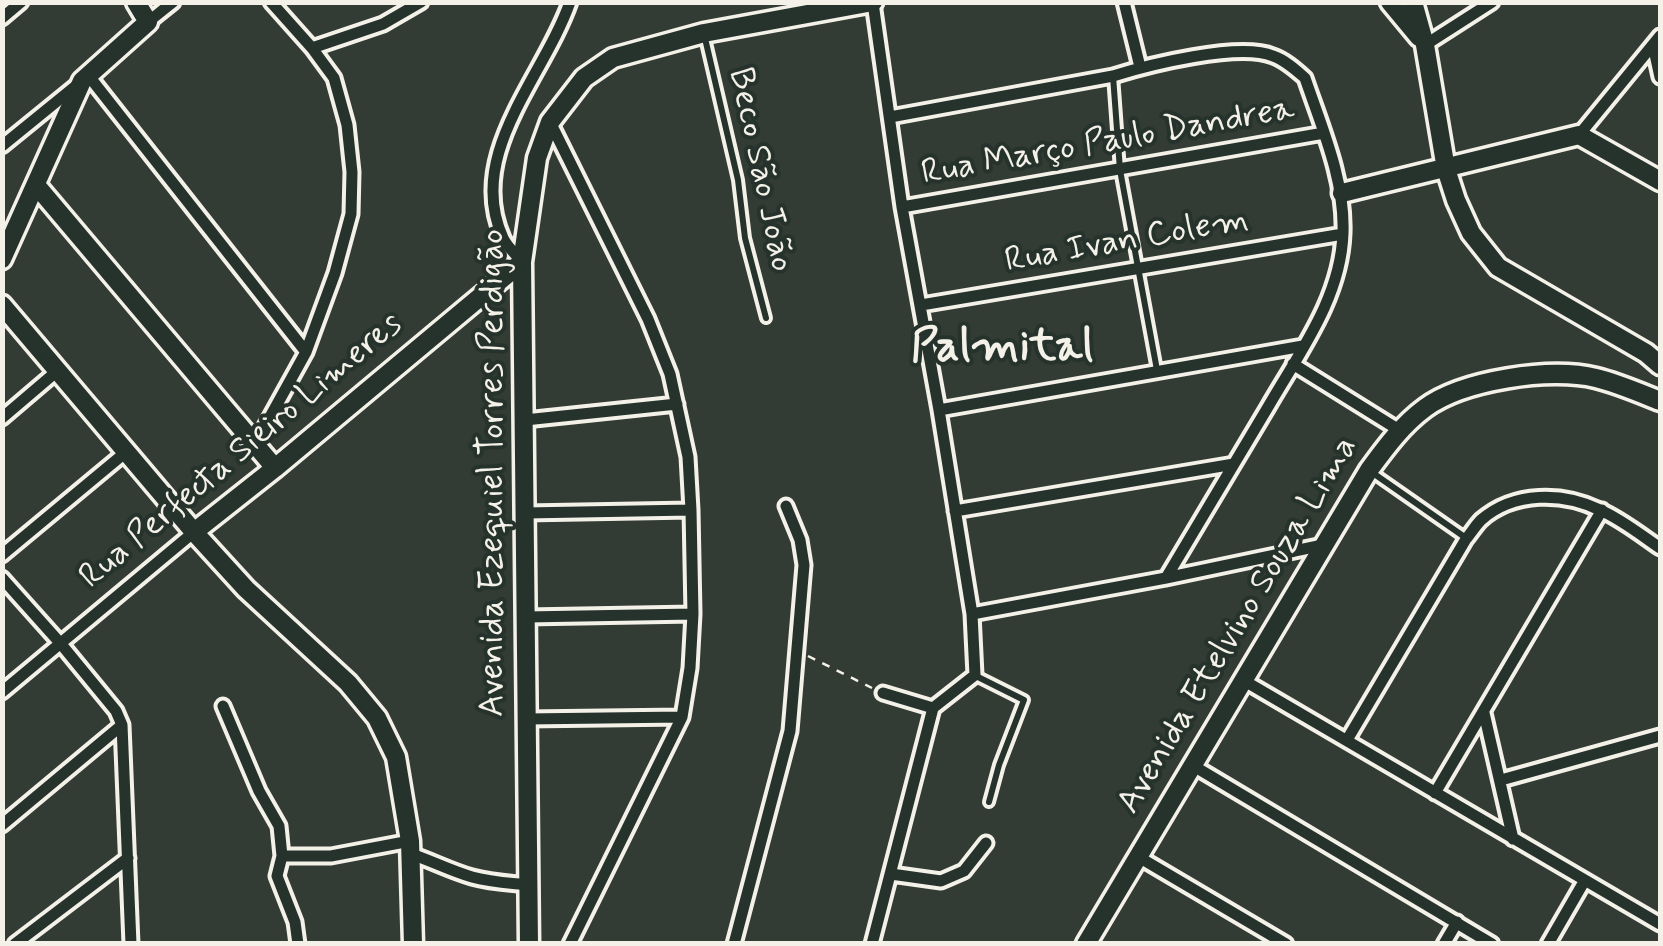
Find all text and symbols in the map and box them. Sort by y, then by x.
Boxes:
street label: Beco São João [717,64,801,276]
street label: Rua Março Paulo Dandrea [918,90,1298,196]
street label: Rua Ivan Colem [1002,200,1252,284]
street label: Avenida Ezequiel Torres Perdigão [474,229,516,717]
street label: Rua Perfecta Sieiro Limeres [72,305,412,599]
district label: Palmital [911,323,1093,377]
street label: Avenida Etelvino Souza Lima [1110,430,1368,822]

